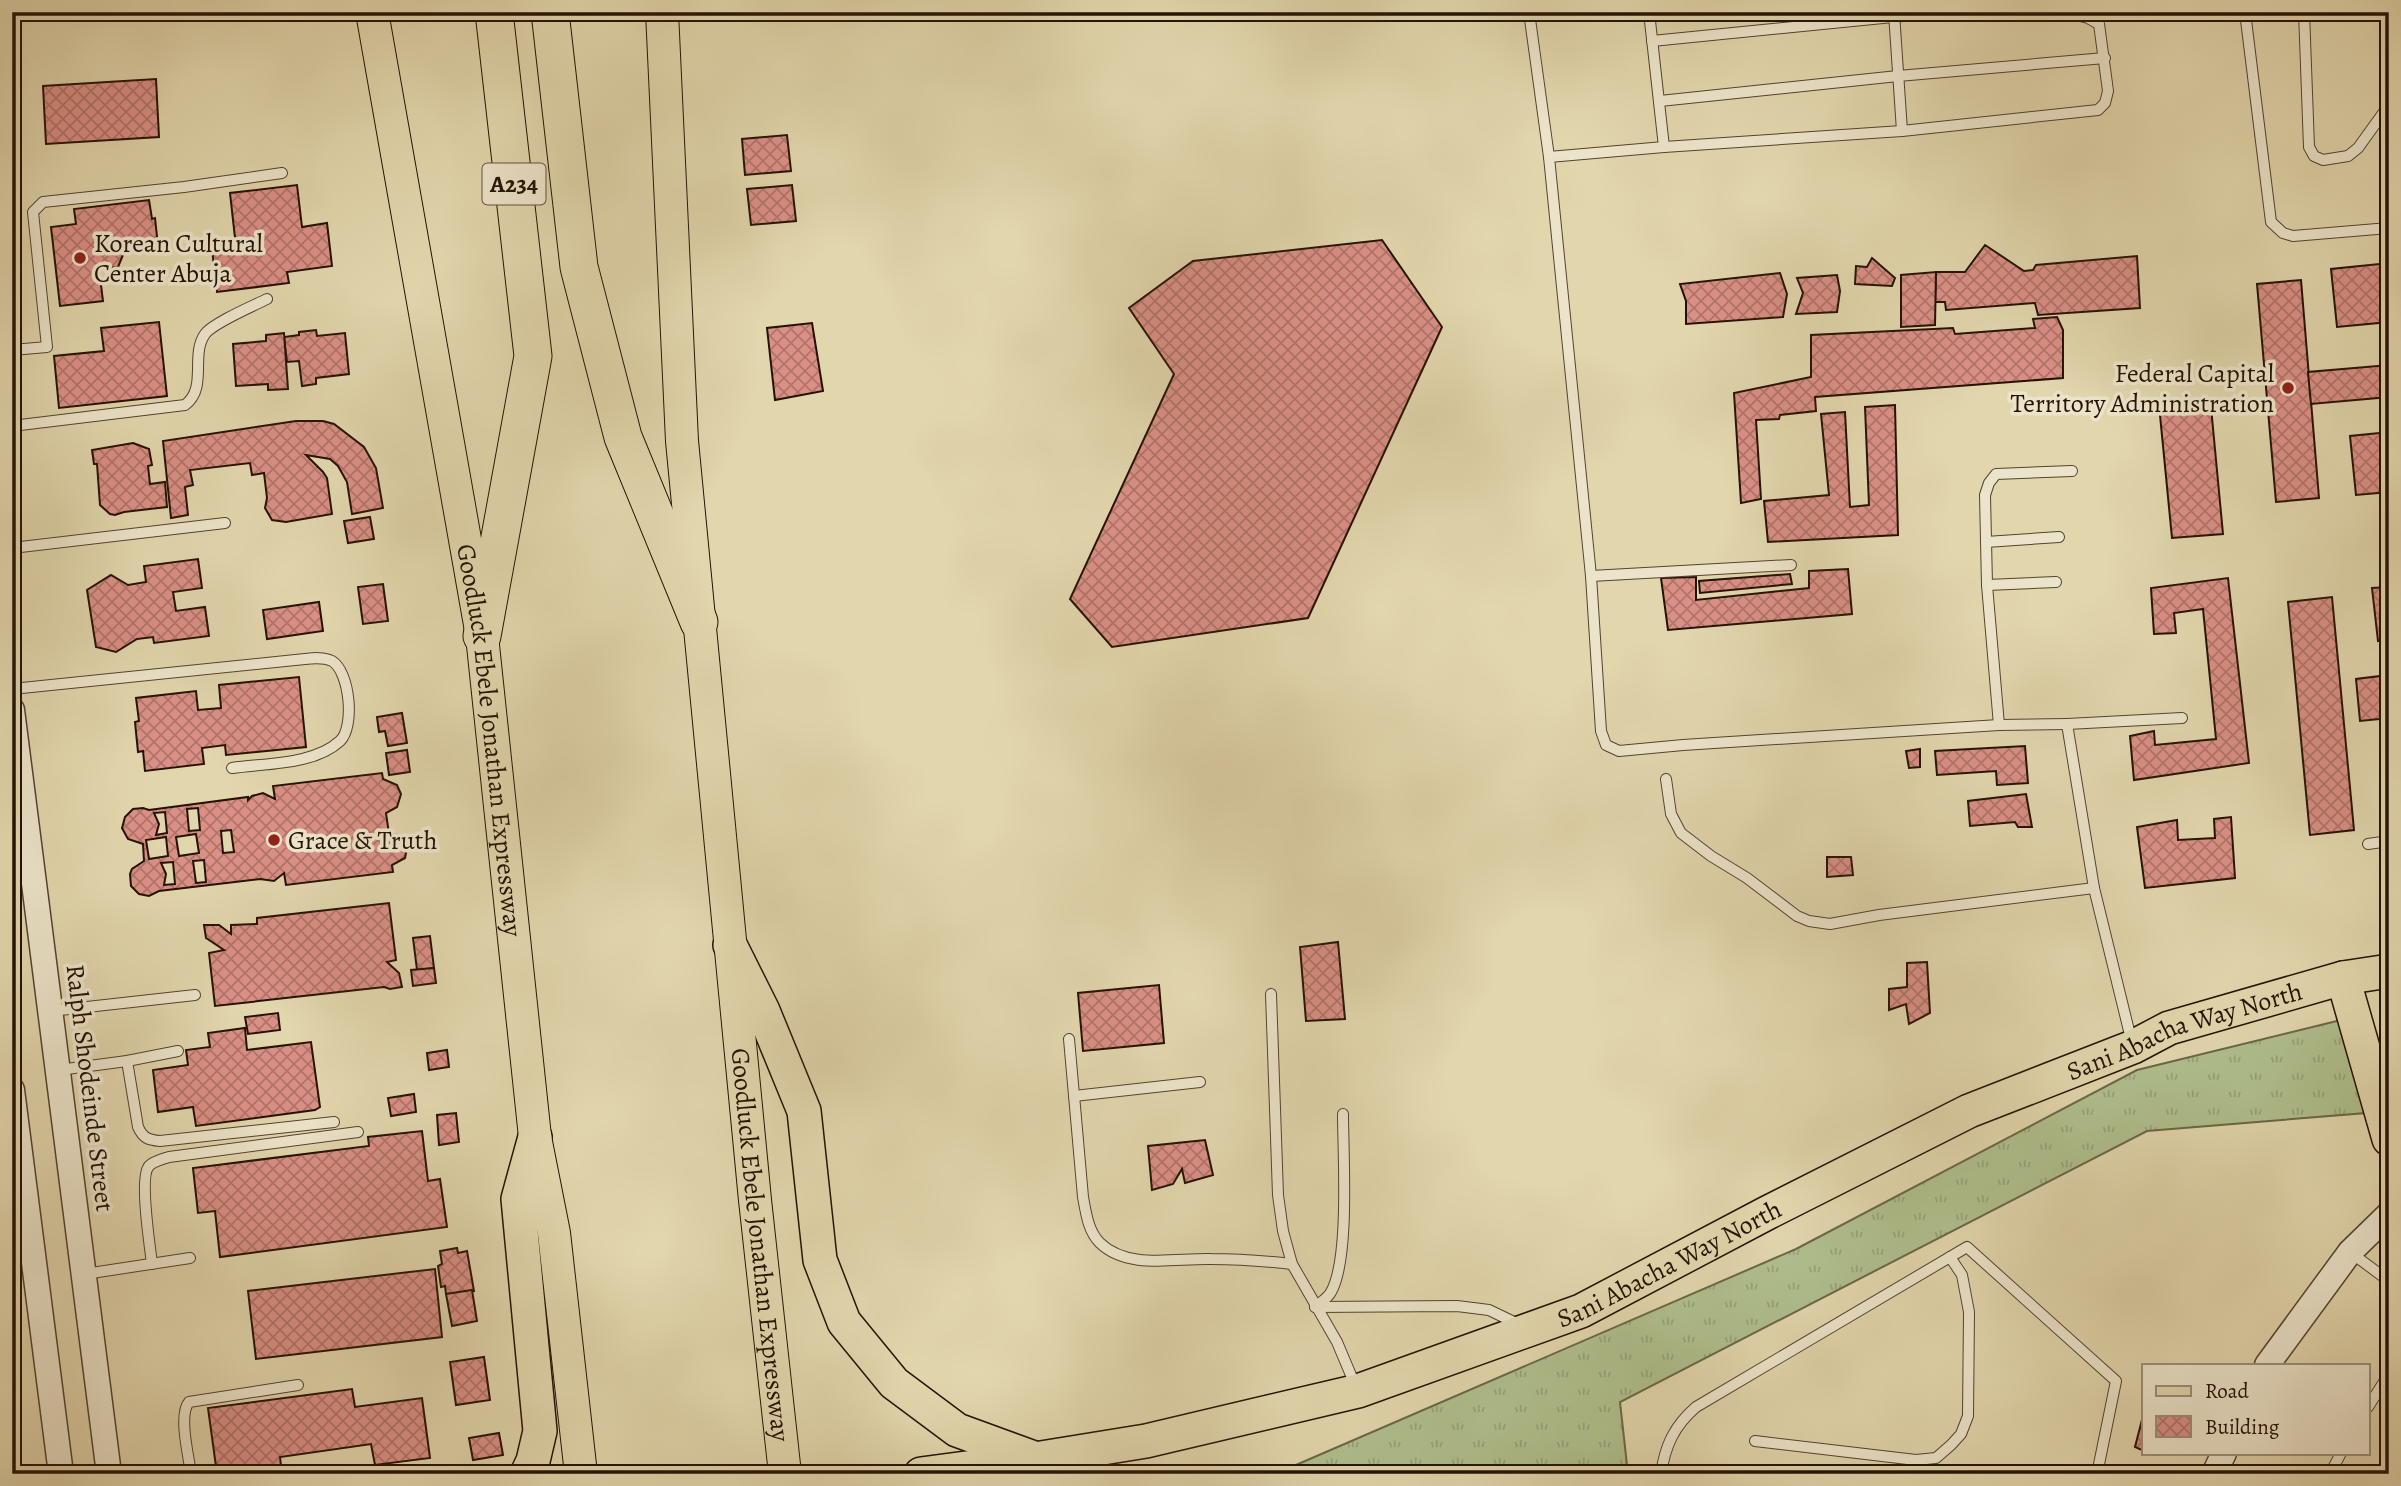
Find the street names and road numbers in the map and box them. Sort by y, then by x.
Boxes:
road number: A234 [482,164,546,204]
street label: Goodluck Ebele Jonathan Expressway [449,541,531,939]
street label: Ralph Shodeinde Street [57,962,123,1214]
street label: Sani Abacha Way North [2061,973,2306,1089]
street label: Goodluck Ebele Jonathan Expressway [723,1046,799,1444]
street label: Sani Abacha Way North [1552,1191,1787,1336]

